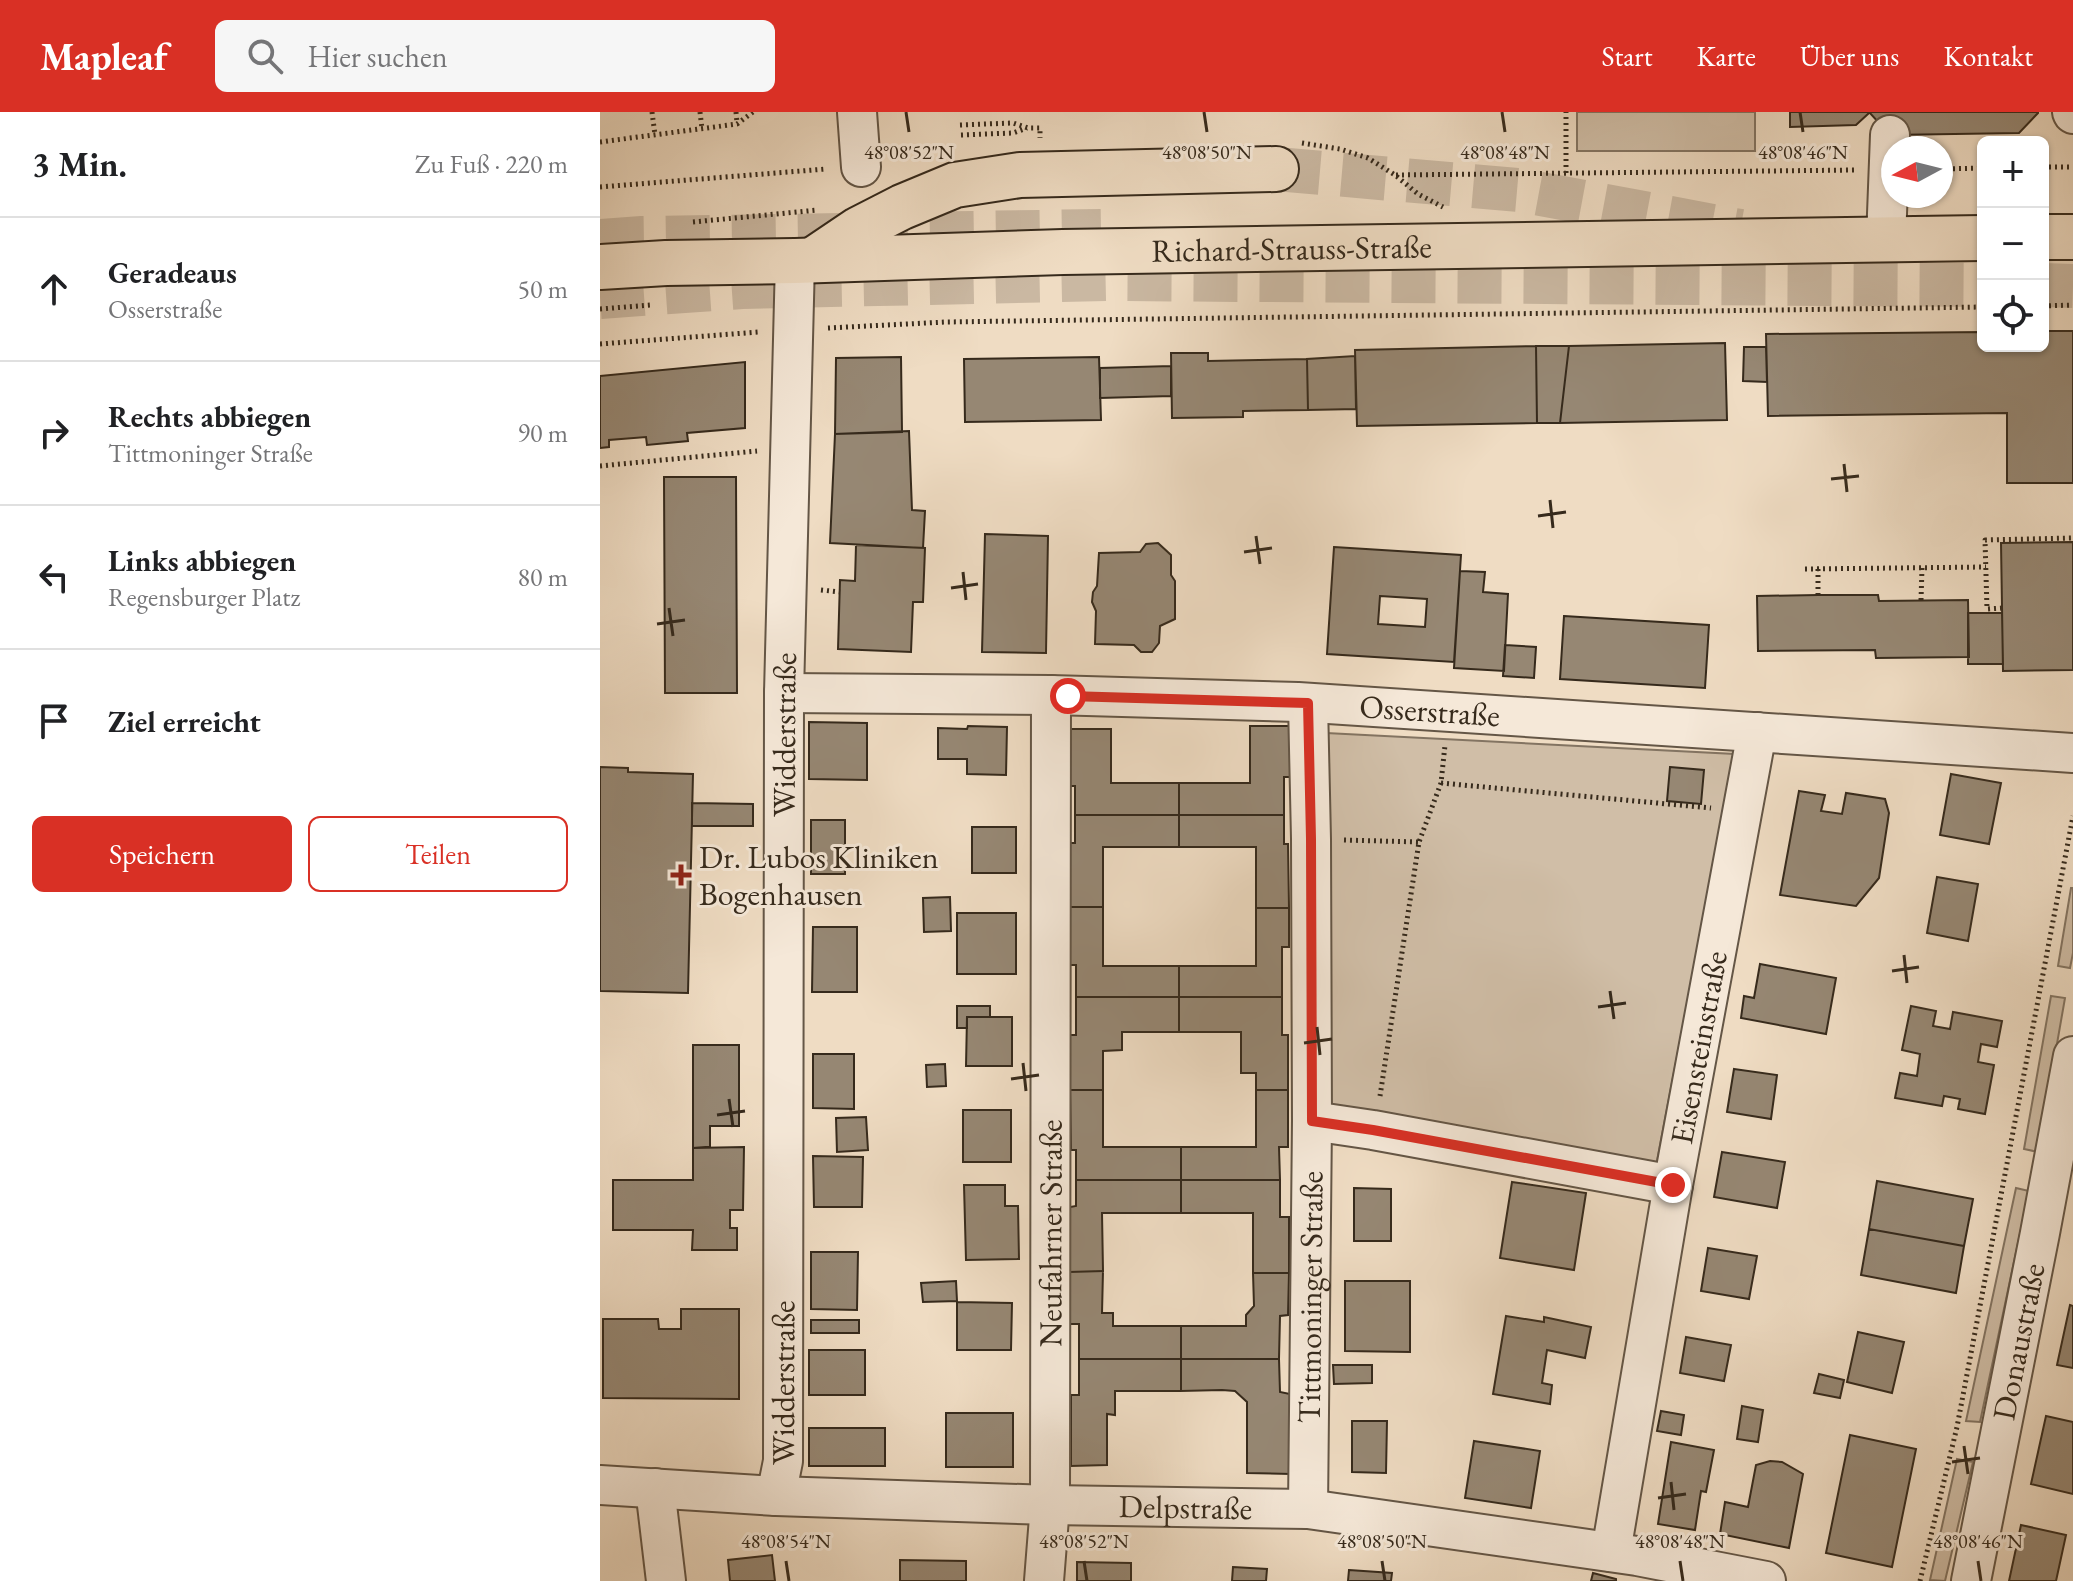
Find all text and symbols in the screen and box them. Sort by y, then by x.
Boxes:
search box [215,20,775,92]
text: Mapleaf [40,32,167,81]
icon: search [243,34,287,78]
text: Hier suchen [307,37,448,76]
text: Start [1601,38,1653,74]
text: Karte [1697,38,1756,74]
text: Über uns [1800,38,1899,74]
text: Kontakt [1943,38,2033,74]
north arrow [1881,136,1953,208]
map controls [1977,136,2049,352]
button: + [1977,136,2049,208]
text: 48°08'52"N [864,139,954,165]
text: 48°08'50"N [1162,139,1252,165]
text: 48°08'48"N [1460,139,1550,165]
text: 48°08'46"N [1758,139,1848,165]
text: 3 Min. [32,142,127,186]
text: Zu Fuß · 220 m [415,147,568,181]
button: − [1977,208,2049,280]
street label: Richard-Strauss-Straße [1151,225,1432,272]
text: Geradeaus [108,253,237,292]
icon: ahead [32,267,76,311]
text: 50 m [518,272,568,306]
button: locate [1977,280,2049,352]
text: Osserstraße [108,292,222,326]
text: Rechts abbiegen [108,397,311,436]
icon: right [32,411,76,455]
text: 90 m [518,416,568,450]
text: Tittmoninger Straße [108,436,313,470]
text: Links abbiegen [108,541,296,580]
icon: left [32,555,76,599]
text: 80 m [518,560,568,594]
text: Regensburger Platz [108,580,300,614]
street label: Widderstraße [763,652,806,817]
route start [1050,678,1086,714]
street label: Osserstraße [1358,685,1501,736]
icon: arrive [32,699,76,743]
text: Ziel erreicht [108,702,261,741]
button: Speichern [32,816,292,892]
button: Teilen [308,816,568,892]
place label: Dr. Lubos Kliniken Bogenhausen [699,836,939,915]
marker: Dr. Lubos Kliniken Bogenhausen [670,864,692,886]
street label: Eisensteinstraße [1660,947,1737,1148]
street label: Neufahrner Straße [1029,1119,1071,1347]
route end [1655,1167,1691,1203]
street label: Tittmoninger Straße [1288,1171,1332,1423]
street label: Donaustraße [1982,1260,2055,1424]
street label: Widderstraße [762,1300,804,1465]
street label: Delpstraße [1118,1485,1253,1529]
text: 48°08'54"N [741,1528,831,1554]
text: 48°08'52"N [1039,1528,1129,1554]
text: 48°08'50"N [1337,1528,1427,1554]
text: 48°08'48"N [1635,1528,1725,1554]
text: 48°08'46"N [1933,1528,2023,1554]

